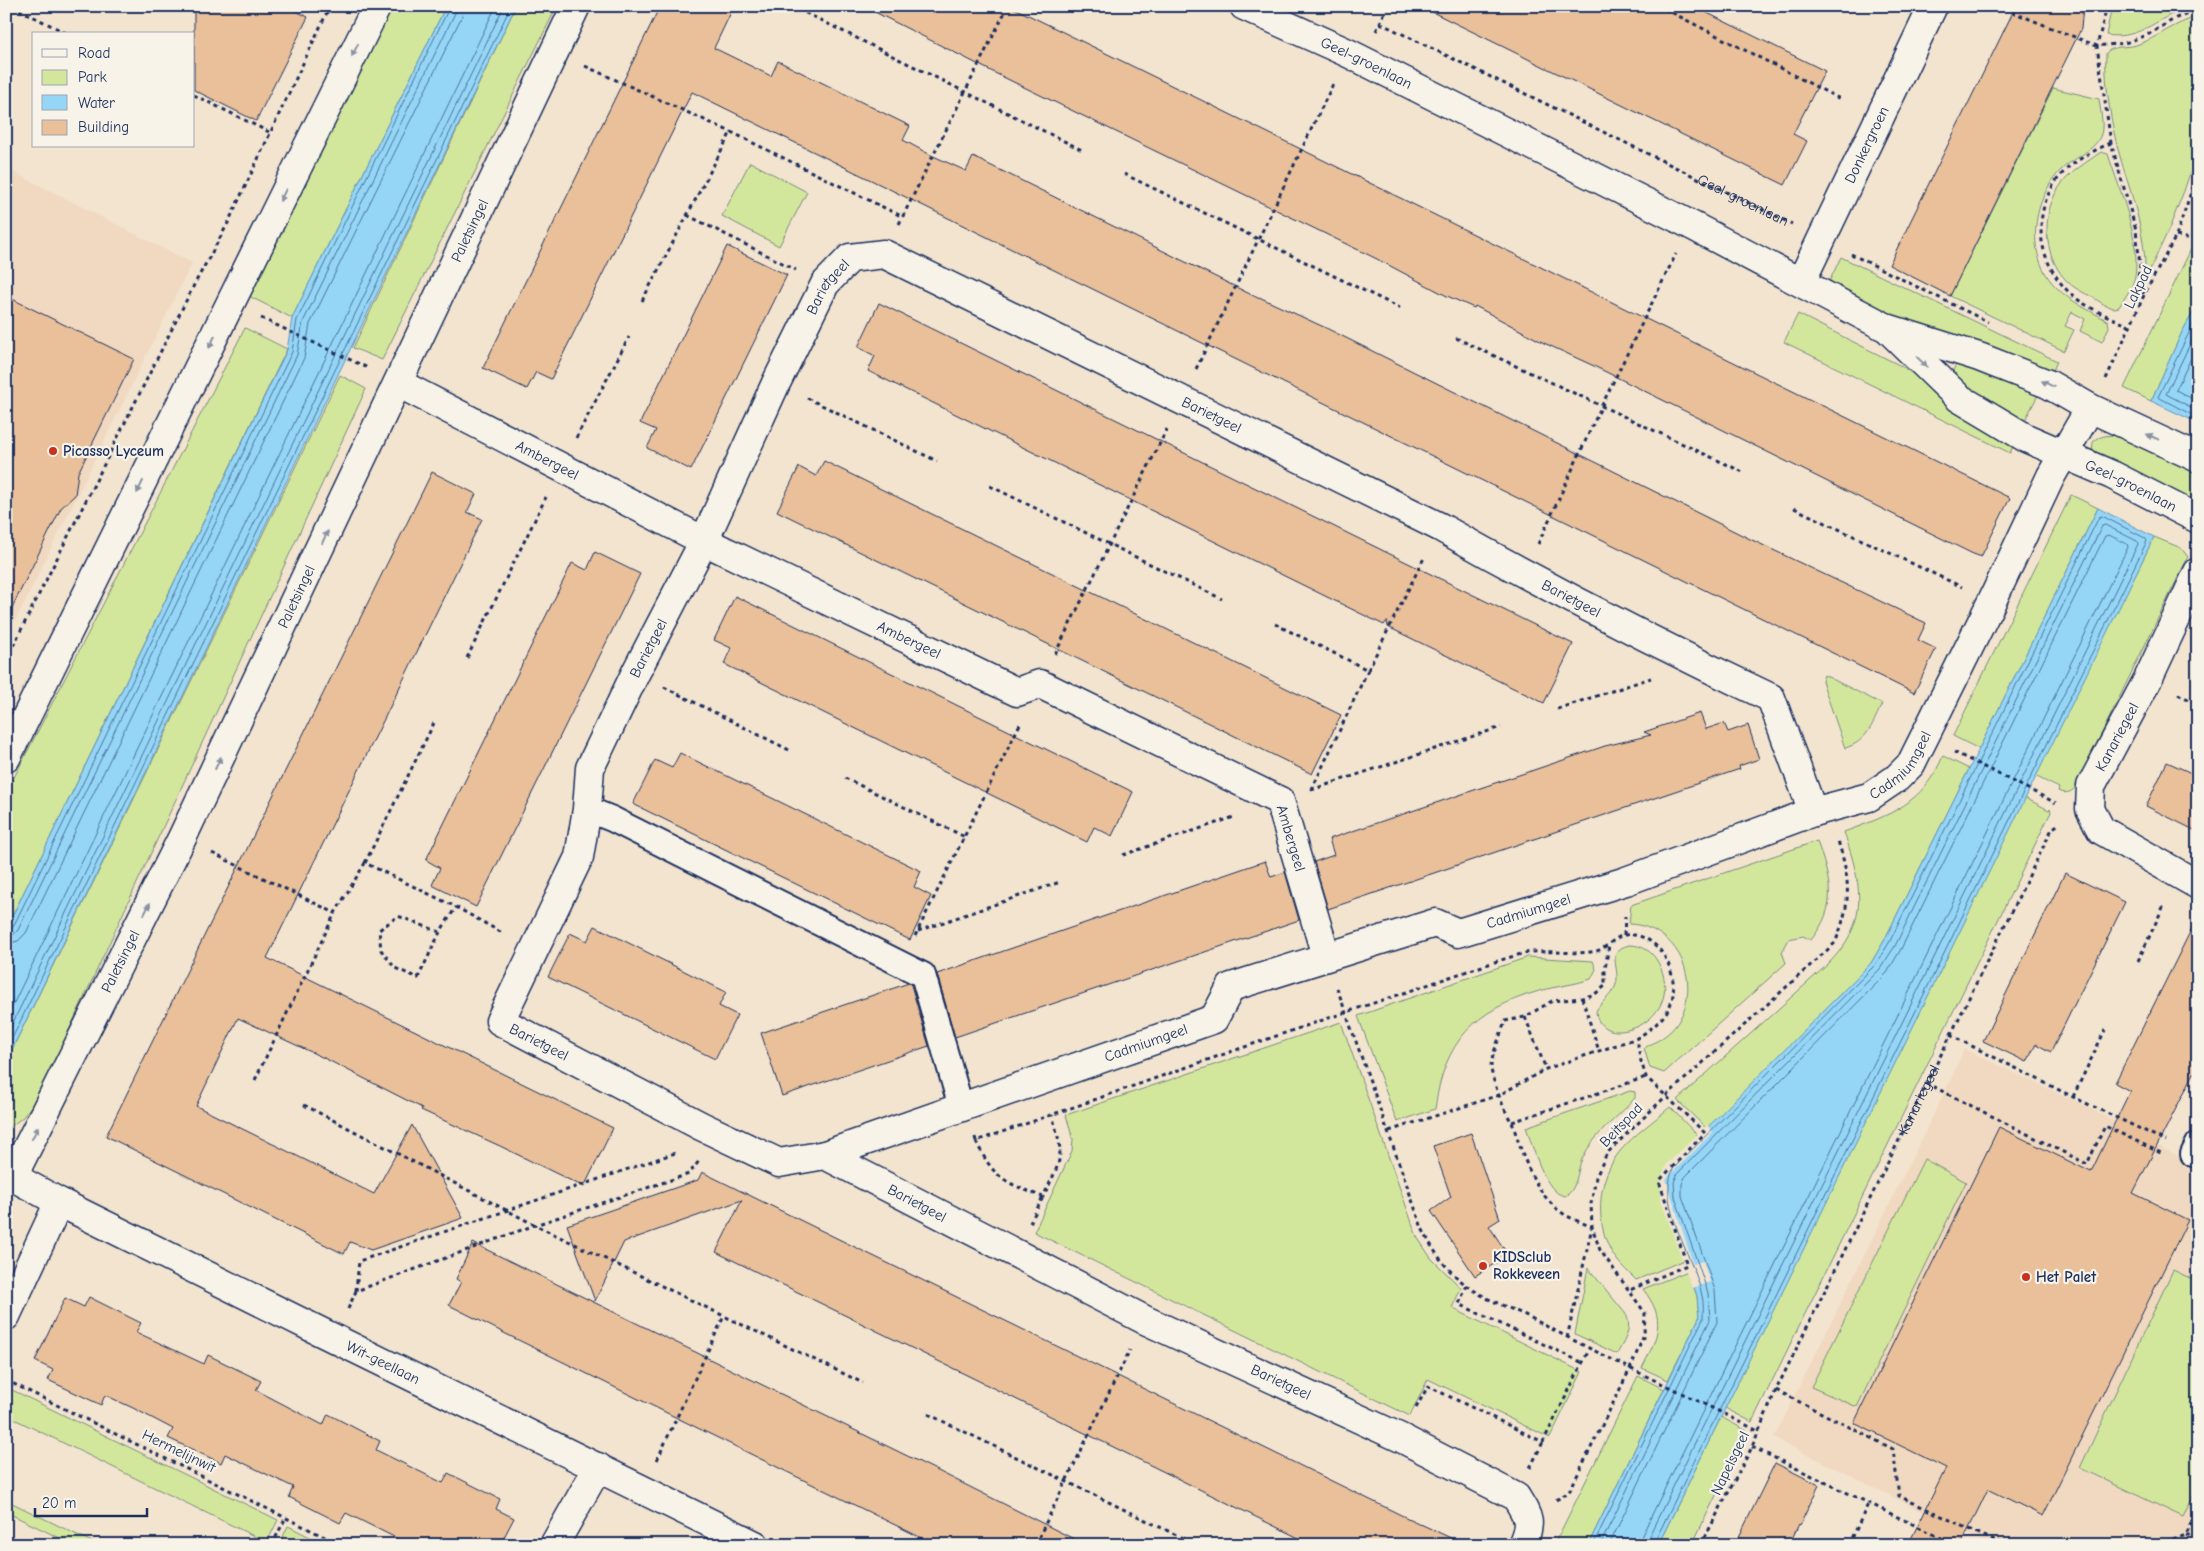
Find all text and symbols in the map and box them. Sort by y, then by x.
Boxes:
legend [32,32,195,148]
street label: Geel-groenlaan [1318,33,1415,93]
one-way arrow [351,43,359,57]
text: Road [78,44,110,62]
text: Park [78,68,107,86]
text: Water [78,94,115,112]
street label: Donkergroen [1841,104,1893,186]
text: Building [78,118,129,136]
street label: Geel-groenlaan [1694,170,1792,230]
one-way arrow [279,188,287,202]
street label: Paletsingel [447,196,492,265]
street label: Barietgeel [802,255,853,317]
street label: Lakpad [2120,262,2156,312]
one-way arrow [208,335,216,349]
one-way arrow [1916,356,1928,368]
one-way arrow [2040,380,2055,388]
street label: Barietgeel [1179,393,1244,437]
one-way arrow [2146,433,2161,442]
street label: Ambergeel [513,436,582,484]
place label: Picasso Lyceum [63,442,164,460]
marker: Picasso Lyceum [47,445,59,457]
street label: Geel-groenlaan [2083,456,2180,516]
one-way arrow [136,480,144,495]
one-way arrow [321,530,329,544]
street label: Paletsingel [274,562,319,631]
street label: Barietgeel [1539,576,1604,621]
street label: Barietgeel [626,616,671,681]
street label: Ambergeel [874,617,944,663]
street label: Kanariegeel [2091,700,2143,774]
street label: Cadmiumgeel [1866,728,1935,803]
one-way arrow [214,756,222,770]
street label: Ambergeel [1273,803,1309,874]
street label: Cadmiumgeel [1484,890,1573,933]
one-way arrow [143,902,151,916]
street label: Paletsingel [97,927,143,995]
street label: Barietgeel [506,1019,572,1065]
street label: Cadmiumgeel [1102,1020,1190,1066]
street label: Kanariegeel [1894,1062,1944,1137]
street label: Beitspad [1596,1099,1646,1151]
one-way arrow [31,1125,39,1140]
street label: Barietgeel [884,1180,950,1226]
place label: KIDSclub Rokkeveen [1493,1248,1560,1283]
marker: KIDSclub Rokkeveen [1477,1260,1489,1272]
place label: Het Palet [2036,1268,2097,1286]
marker: Het Palet [2020,1271,2032,1283]
street label: Wit-geellaan [343,1337,423,1388]
street label: Barietgeel [1248,1360,1314,1404]
street label: Hermelijnwit [139,1425,219,1477]
street label: Napelsgeel [1707,1428,1753,1498]
scale bar [35,1486,148,1518]
text: 20 m [42,1494,76,1512]

